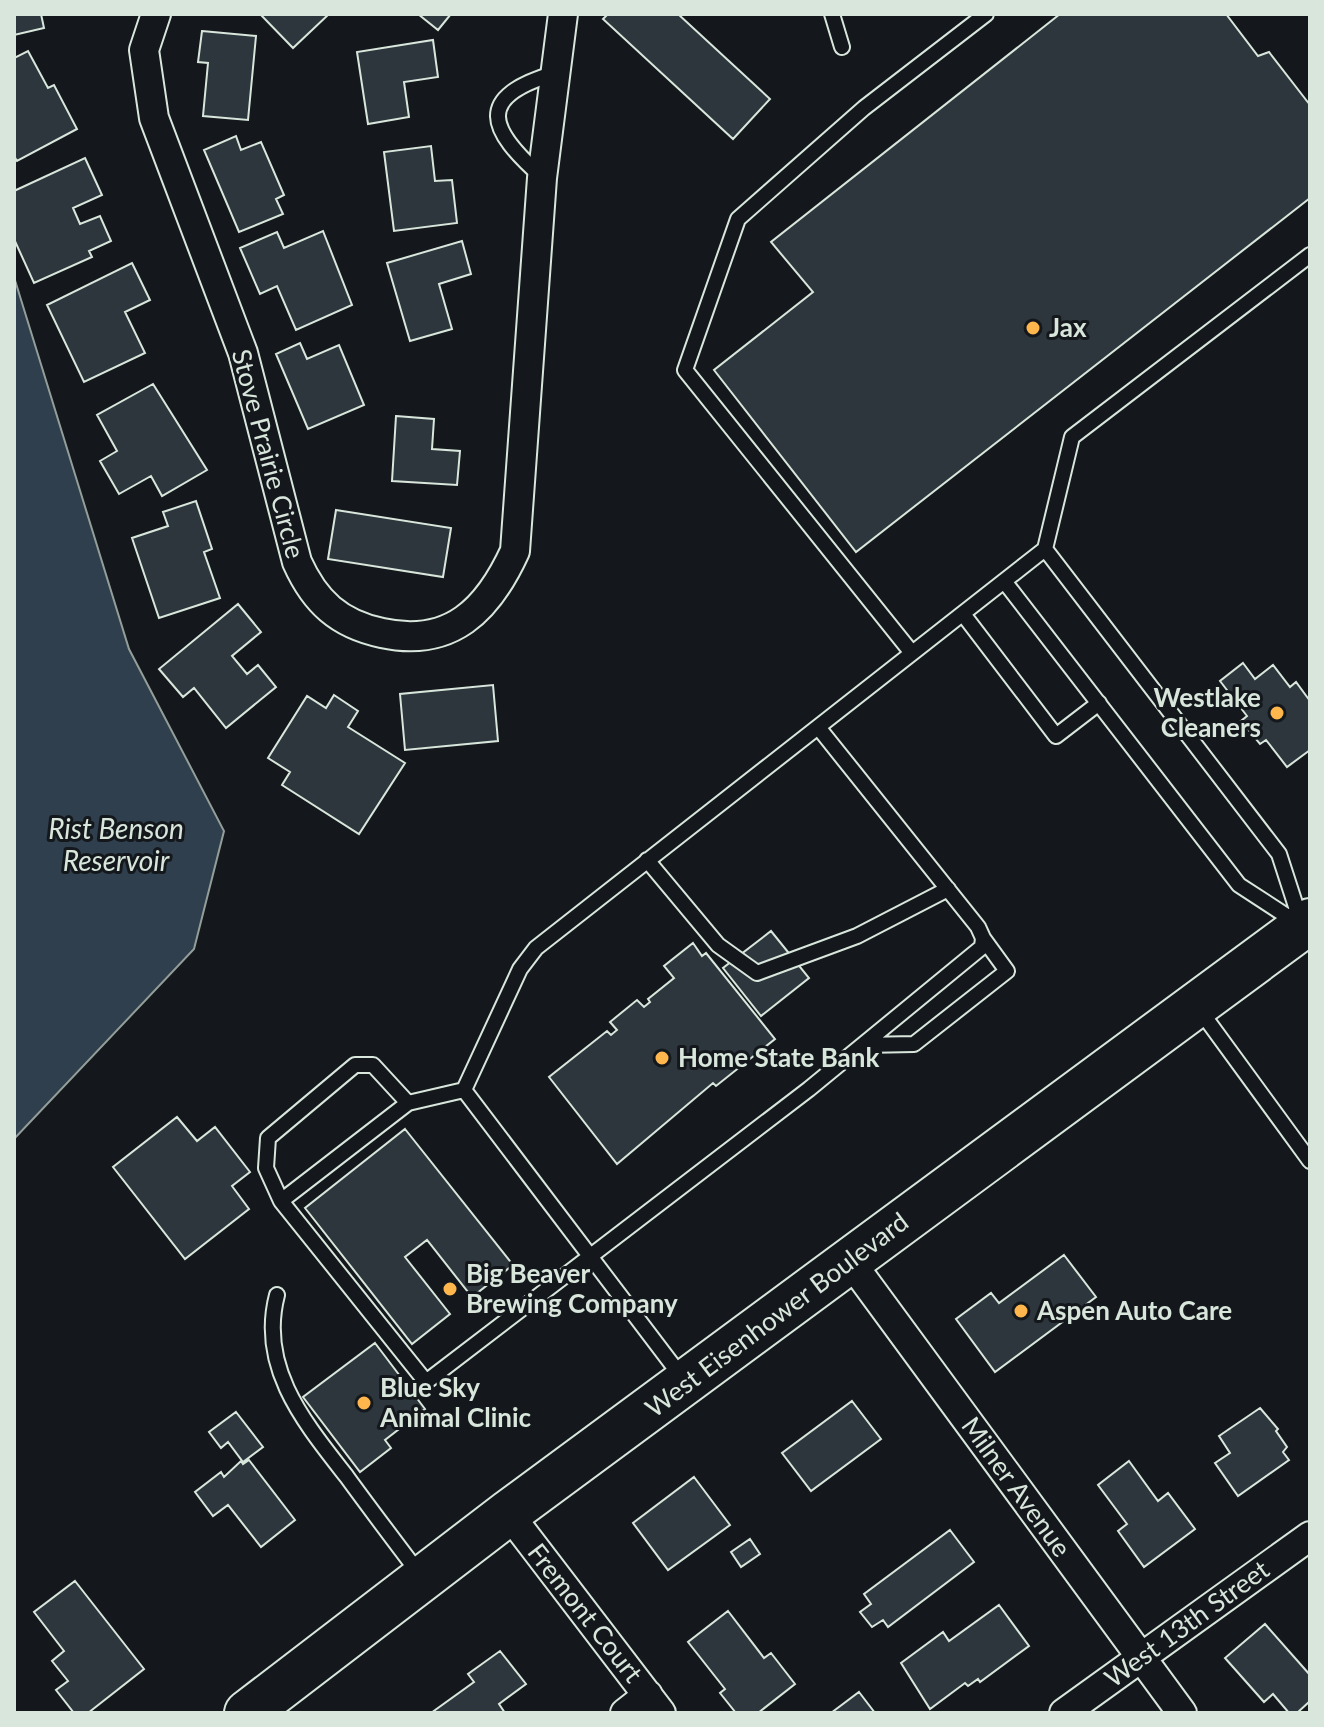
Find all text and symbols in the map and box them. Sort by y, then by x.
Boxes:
place label: Jax [1049,311,1087,343]
marker: Jax [1024,319,1042,337]
street label: Stove Prairie Circle [226,346,312,562]
place label: Westlake Cleaners [1154,681,1261,743]
marker: Westlake Cleaners [1268,704,1286,722]
water label: Rist Benson Reservoir [48,811,184,877]
place label: Home State Bank [678,1041,879,1073]
marker: Home State Bank [653,1049,671,1067]
street label: West Eisenhower Boulevard [639,1205,914,1423]
place label: Big Beaver Brewing Company [466,1257,678,1319]
marker: Big Beaver Brewing Company [441,1280,459,1298]
place label: Aspen Auto Care [1036,1294,1232,1326]
marker: Aspen Auto Care [1012,1302,1030,1320]
place label: Blue Sky Animal Clinic [379,1371,532,1433]
marker: Blue Sky Animal Clinic [355,1394,373,1412]
street label: Milner Avenue [955,1410,1078,1563]
street label: Fremont Court [522,1536,650,1689]
street label: West 13th Street [1098,1552,1275,1694]

